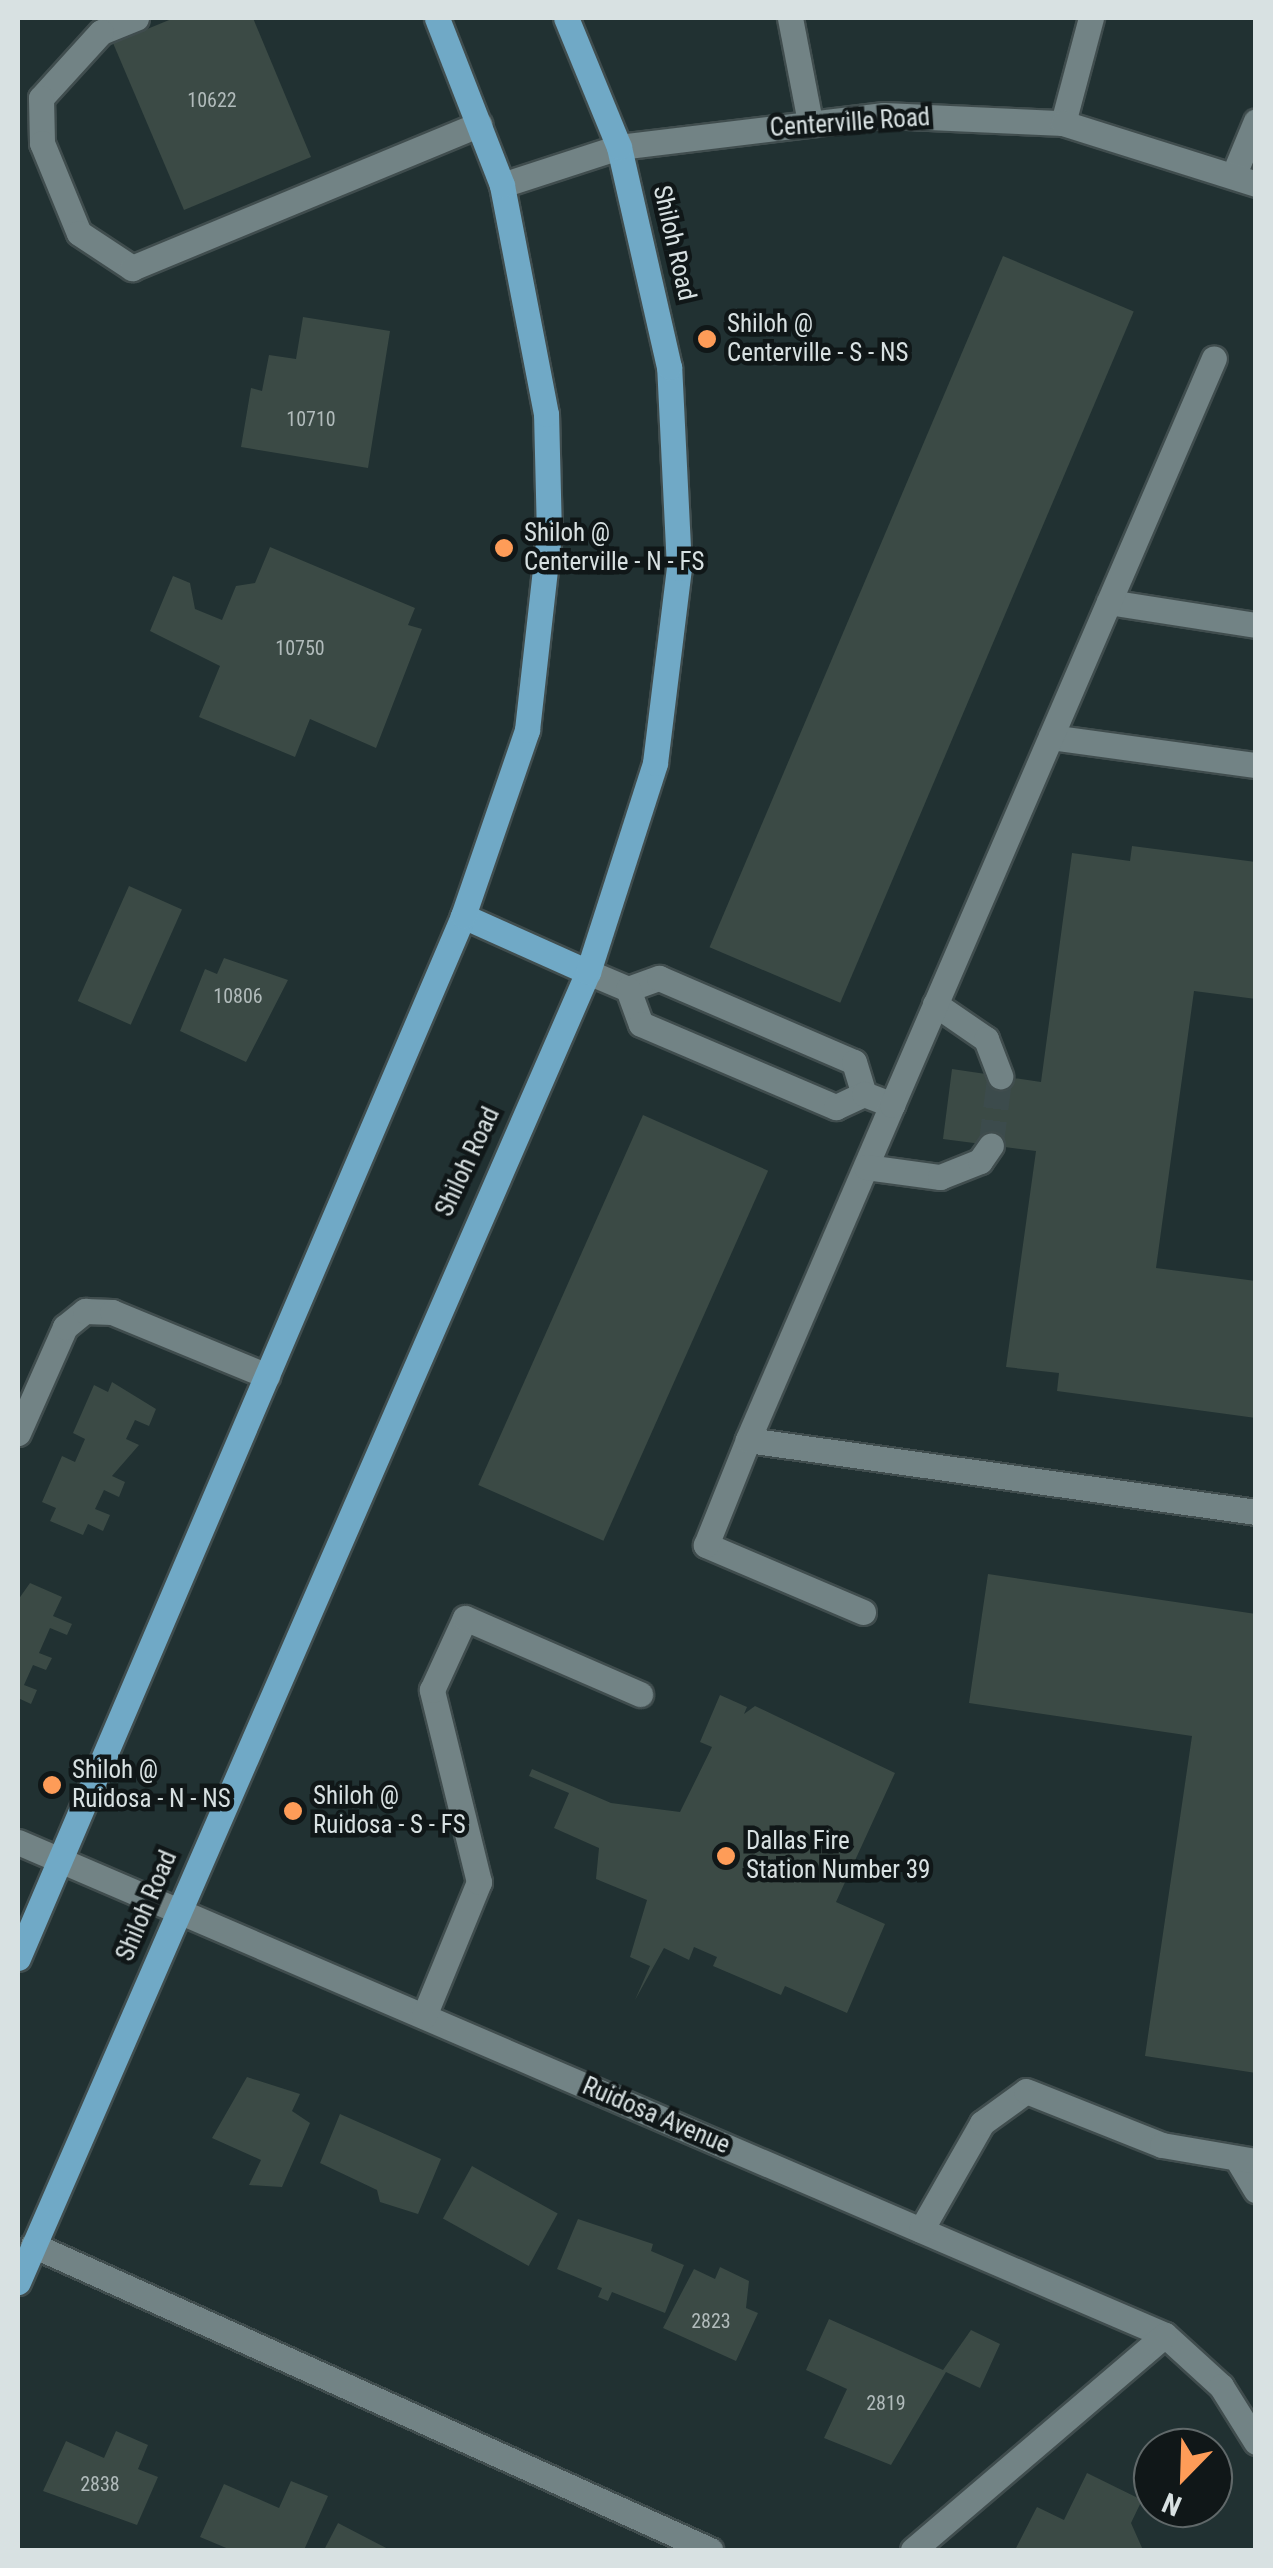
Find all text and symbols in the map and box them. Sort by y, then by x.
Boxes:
house number: 10622 [187,88,237,112]
street label: Centerville Road [769,102,931,144]
street label: Shiloh Road [646,183,702,303]
place label: Shiloh @ Centerville - S - NS [727,310,908,369]
marker: Shiloh @ Centerville - S - NS [696,328,718,350]
house number: 10710 [286,407,336,431]
place label: Shiloh @ Centerville - N - FS [524,519,704,578]
marker: Shiloh @ Centerville - N - FS [493,537,515,559]
house number: 10750 [275,636,325,660]
house number: 10806 [213,984,263,1008]
street label: Shiloh Road [430,1103,506,1221]
place label: Shiloh @ Ruidosa - N - NS [72,1756,231,1815]
marker: Shiloh @ Ruidosa - N - NS [41,1774,63,1796]
place label: Shiloh @ Ruidosa - S - FS [313,1782,466,1841]
marker: Shiloh @ Ruidosa - S - FS [282,1800,304,1822]
place label: Dallas Fire Station Number 39 [746,1827,930,1886]
marker: Dallas Fire Station Number 39 [715,1845,737,1867]
street label: Shiloh Road [110,1846,184,1966]
street label: Ruidosa Avenue [578,2071,734,2161]
house number: 2823 [691,2309,731,2333]
house number: 2819 [866,2391,906,2415]
north arrow [1133,2428,1233,2528]
house number: 2838 [80,2472,120,2496]
text: N [1158,2486,1186,2523]

